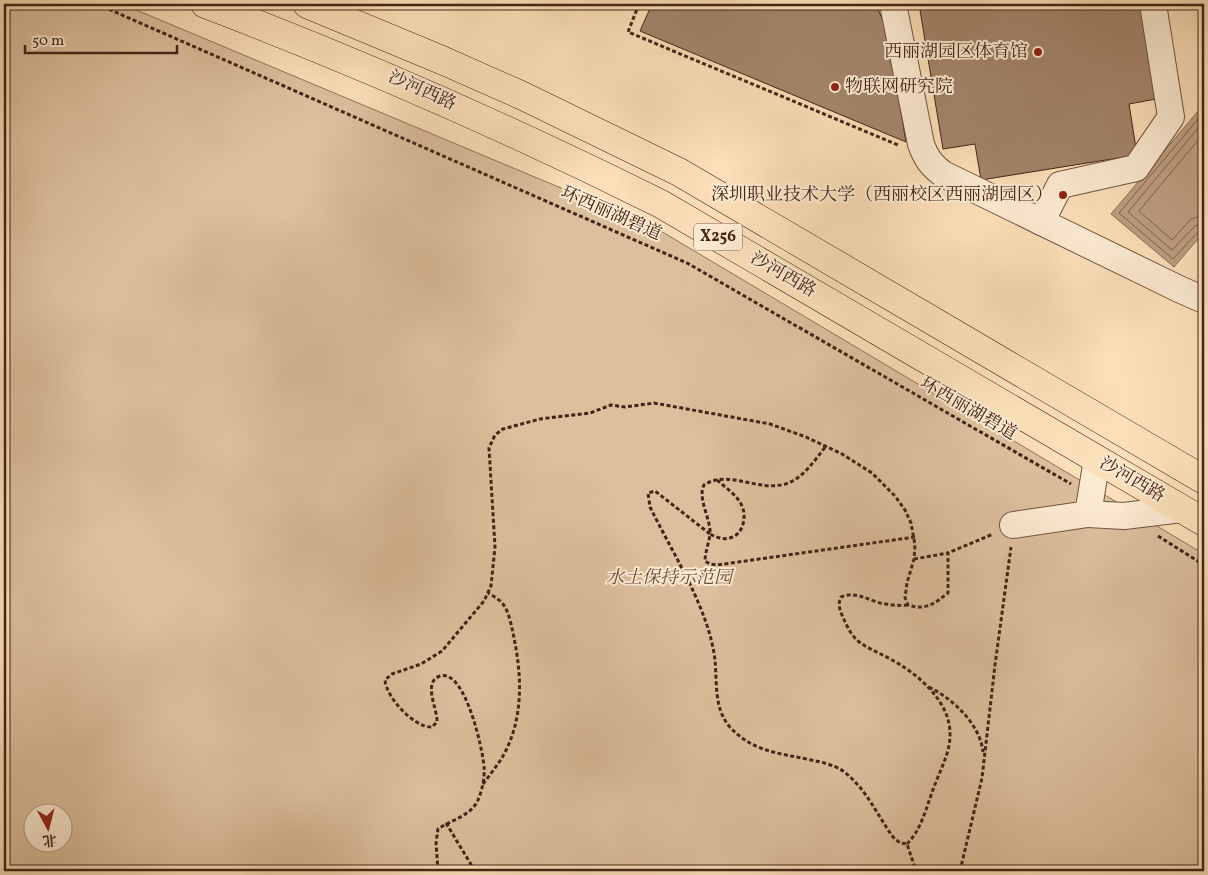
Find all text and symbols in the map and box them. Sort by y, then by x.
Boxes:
scale bar [25,22,178,54]
text: 50 m [32,31,64,52]
place label: 西丽湖园区体育馆 [884,40,1028,65]
marker: 西丽湖园区体育馆 [1032,46,1044,58]
street label: 沙河西路 [384,65,460,117]
place label: 物联网研究院 [845,75,953,100]
marker: 物联网研究院 [829,81,841,93]
street label: 环西丽湖碧道 [557,181,665,247]
place label: 深圳职业技术大学（西丽校区西丽湖园区） [711,183,1053,208]
marker: 深圳职业技术大学（西丽校区西丽湖园区） [1057,189,1069,201]
road number: X256 [694,223,742,250]
street label: 沙河西路 [746,246,820,304]
street label: 环西丽湖碧道 [915,371,1021,447]
street label: 沙河西路 [1095,451,1169,509]
park label: 水土保持示范园 [606,566,735,591]
north arrow [22,802,72,852]
text: 北 [41,829,58,850]

